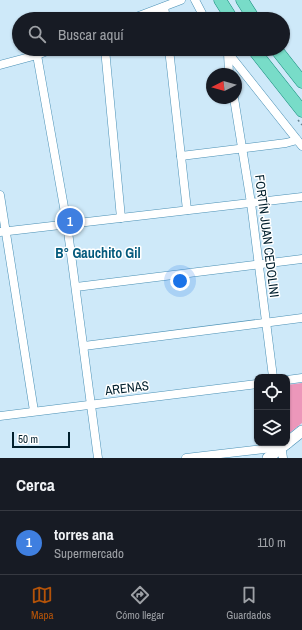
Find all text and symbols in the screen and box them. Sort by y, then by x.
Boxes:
search box [12,12,290,56]
icon: search [26,23,48,45]
text: Buscar aquí [58,24,124,45]
north arrow [206,68,242,104]
street label: FORTÍN JUAN CEDOLINI [251,174,283,298]
pin: 1 [57,206,83,236]
district label: B° Gauchito Gil [55,244,141,262]
your location [170,271,190,291]
map controls [254,374,290,446]
button: locate [254,374,290,410]
street label: ARENAS [103,377,150,399]
button: layers [254,410,290,446]
scale bar [12,430,70,449]
text: 50 m [18,432,38,446]
text: Cerca [16,473,55,496]
text: torres ana [54,524,113,545]
text: 1 [26,534,32,551]
text: 110 m [257,534,286,551]
text: Supermercado [54,545,124,562]
tab: Mapa [31,584,54,622]
tab: Cómo llegar [116,584,164,622]
tab: Guardados [226,584,271,622]

